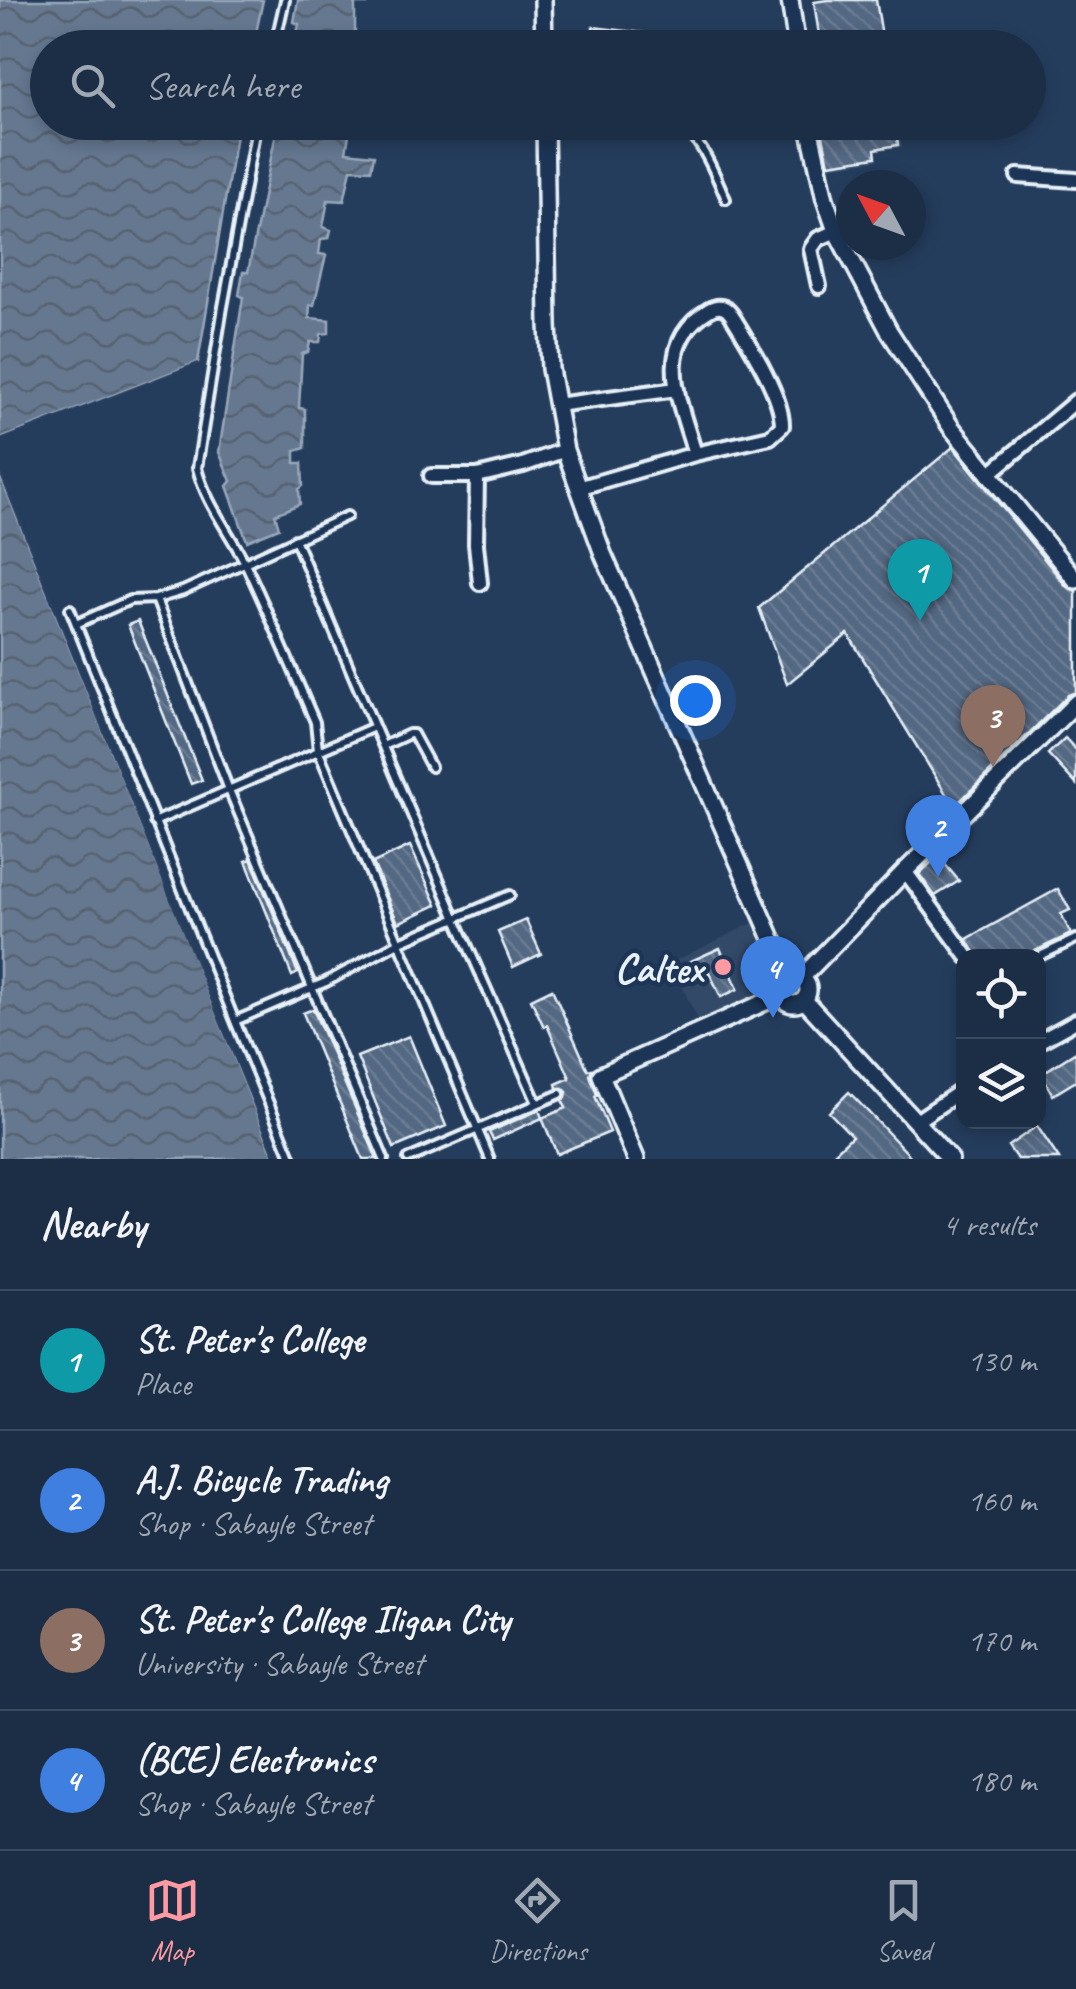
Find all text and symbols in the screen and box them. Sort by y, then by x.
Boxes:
search box [30,30,1046,140]
icon: search [65,58,120,113]
text: Search here [145,62,300,109]
north arrow [836,170,926,260]
pin: 1 [888,538,952,621]
your location [670,675,721,726]
pin: 3 [960,684,1026,767]
pin: 2 [906,794,970,877]
pin: 4 [740,936,806,1018]
place label: Caltex [614,942,707,995]
map controls [956,949,1046,1129]
button: locate [956,949,1046,1039]
marker: Caltex [712,956,734,978]
button: layers [956,1039,1046,1129]
text: Nearby [40,1198,146,1251]
text: 4 results [942,1204,1036,1245]
text: St. Peter's College [135,1316,364,1363]
text: 1 [65,1340,80,1381]
text: 130 m [967,1340,1036,1381]
text: Place [135,1363,191,1404]
text: A.J. Bicycle Trading [135,1456,387,1503]
text: 2 [65,1480,80,1521]
text: 160 m [967,1480,1036,1521]
text: Shop · Sabayle Street [135,1503,371,1544]
text: St. Peter's College Iligan City [135,1596,510,1643]
text: 3 [65,1620,80,1661]
text: 170 m [967,1620,1036,1661]
text: University · Sabayle Street [135,1643,423,1684]
text: (BCE) Electronics [135,1736,374,1783]
text: 4 [65,1760,80,1801]
text: 180 m [967,1760,1036,1801]
text: Shop · Sabayle Street [135,1783,371,1824]
tab: Map [145,1873,200,1968]
tab: Directions [489,1873,587,1968]
tab: Saved [876,1873,931,1968]

